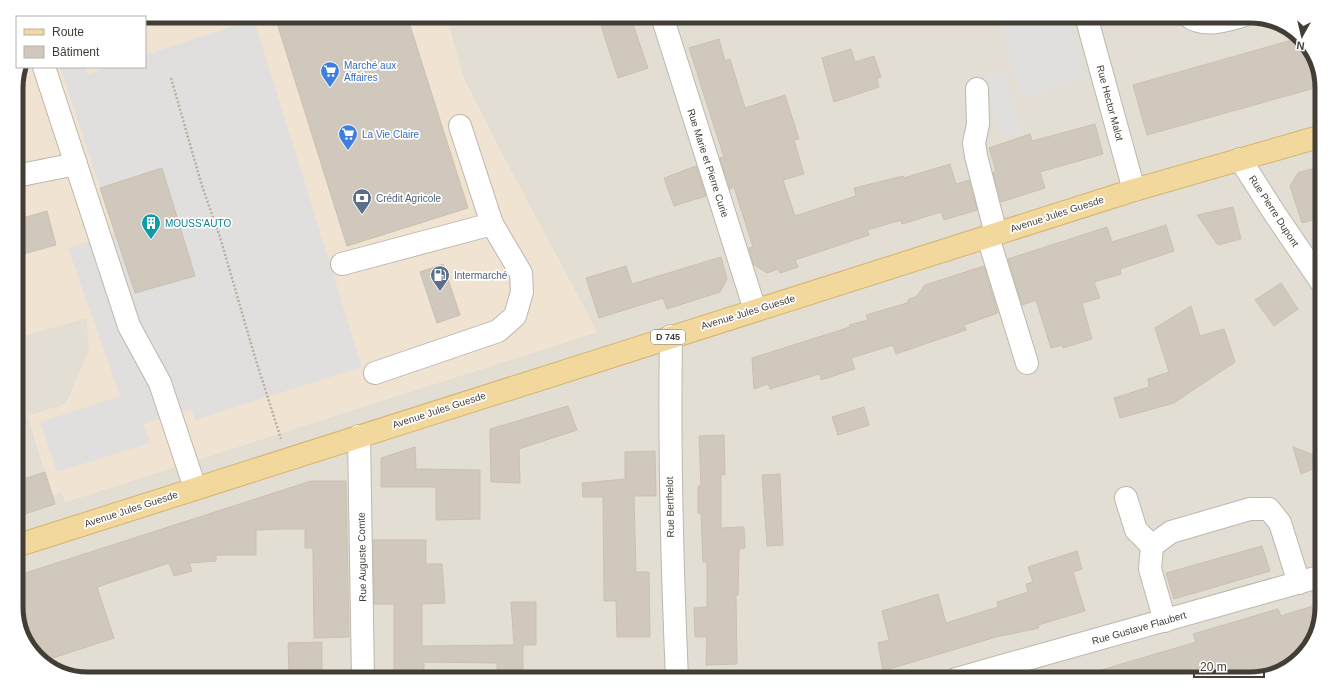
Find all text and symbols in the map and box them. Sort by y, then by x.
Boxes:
legend [16,16,146,68]
north arrow [1282,16,1322,56]
text: Route [52,25,84,39]
text: N [1296,39,1305,52]
text: Bâtiment [52,45,100,59]
supermarket icon: Marché aux Affaires [319,60,341,88]
place label: Marché aux Affaires [344,60,396,83]
street label: Rue Hector Malot [1095,64,1125,142]
street label: Rue Marie et Pierre Curie [685,107,731,219]
supermarket icon: La Vie Claire [337,123,359,151]
place label: La Vie Claire [362,129,420,140]
street label: Rue Pierre Dupont [1247,173,1301,249]
bank icon: Crédit Agricole [351,187,373,215]
place label: Crédit Agricole [376,193,441,204]
street label: Avenue Jules Guesde [1009,194,1106,234]
building icon: MOUSS'AUTO [140,212,162,240]
place label: MOUSS'AUTO [165,218,231,229]
fuel station icon: Intermarché [429,264,451,292]
place label: Intermarché [454,270,508,281]
street label: Avenue Jules Guesde [700,292,797,332]
road number: D 745 [651,330,685,344]
street label: Avenue Jules Guesde [391,390,488,430]
street label: Rue Berthelot [664,476,676,538]
street label: Avenue Jules Guesde [83,489,180,529]
street label: Rue Auguste Comte [356,512,368,602]
street label: Rue Gustave Flaubert [1090,609,1188,647]
scale bar [1194,653,1264,679]
text: 20 m [1200,660,1227,674]

